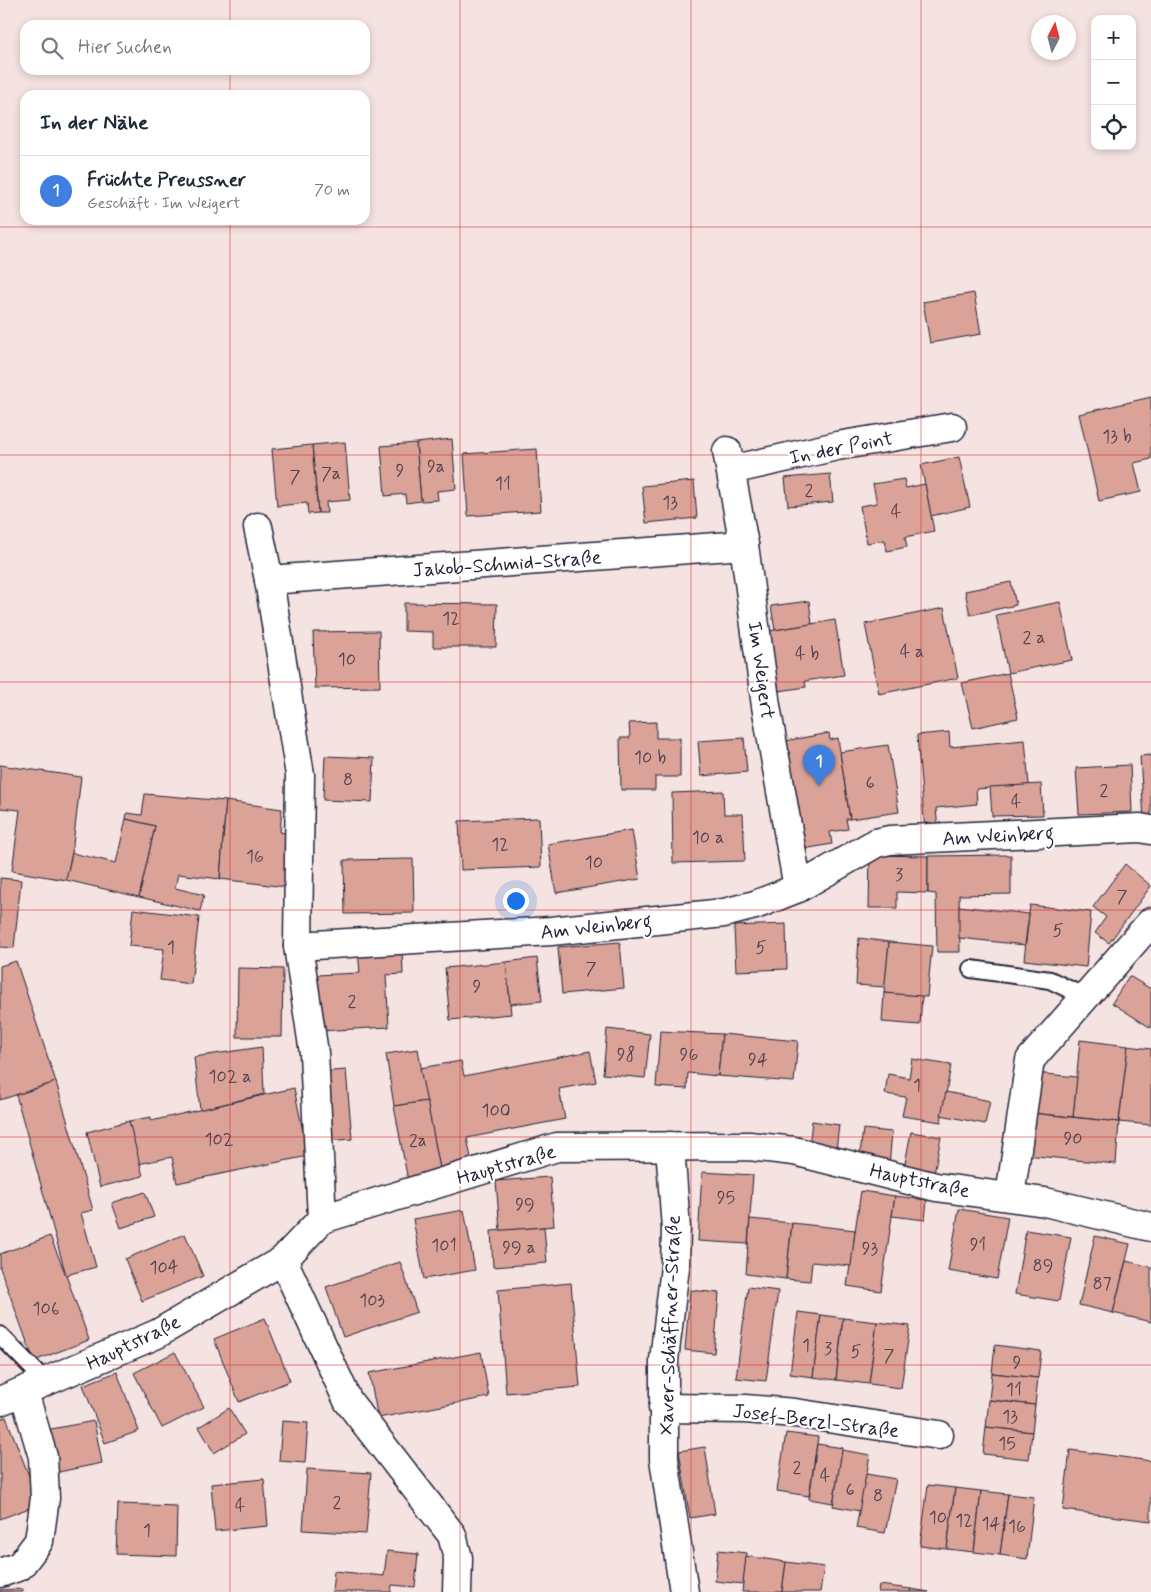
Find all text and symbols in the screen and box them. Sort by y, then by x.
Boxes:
north arrow [1031,15,1076,60]
map controls [1091,15,1136,150]
button: + [1091,15,1136,60]
search box [20,20,370,75]
icon: search [38,34,66,62]
text: Hier suchen [78,35,172,60]
button: − [1091,60,1136,105]
button: locate [1091,105,1136,150]
text: In der Nähe [40,109,148,137]
text: Früchte Preussner [87,168,246,193]
text: 1 [52,180,60,201]
text: 70 m [314,180,350,201]
text: Geschäft · Im Weigert [87,193,241,214]
street label: In der Point [787,425,895,472]
house number: 13 b [1102,425,1132,449]
house number: 9a [427,455,445,479]
house number: 9 [396,459,405,483]
house number: 7a [321,462,341,486]
house number: 7 [290,465,301,489]
house number: 11 [495,472,511,496]
house number: 2 [805,479,814,503]
house number: 13 [662,491,678,515]
house number: 4 [891,500,901,524]
street label: Jakob-Schmid-Straße [412,544,603,585]
house number: 12 [442,607,460,631]
street label: Im Weigert [740,620,781,721]
house number: 2 a [1023,626,1045,650]
house number: 4 a [900,640,924,664]
house number: 4 b [795,642,819,666]
house number: 10 [338,648,356,672]
pin: 1 [803,745,835,786]
house number: 10 b [634,746,666,770]
house number: 8 [343,768,353,792]
house number: 6 [865,771,875,795]
house number: 2 [1100,779,1109,803]
house number: 4 [1011,790,1021,814]
street label: Am Weinberg [941,820,1055,855]
house number: 10 a [692,826,724,850]
house number: 12 [491,833,509,857]
house number: 16 [246,845,264,869]
house number: 10 [585,851,603,875]
house number: 3 [895,863,903,887]
house number: 7 [1117,885,1128,909]
your location [503,888,529,914]
street label: Am Weinberg [539,908,653,949]
house number: 5 [1053,919,1064,943]
house number: 1 [167,936,175,960]
house number: 5 [756,936,767,960]
house number: 7 [586,957,597,981]
house number: 9 [473,975,482,999]
house number: 2 [348,990,357,1014]
house number: 98 [617,1043,635,1067]
house number: 96 [680,1043,698,1067]
house number: 94 [748,1048,768,1072]
house number: 102 a [208,1065,252,1089]
house number: 1 [913,1074,921,1098]
house number: 100 [481,1099,511,1123]
house number: 90 [1063,1127,1083,1151]
house number: 102 [204,1128,234,1152]
house number: 2a [409,1129,427,1153]
street label: Hauptstraße [454,1138,559,1192]
street label: Hauptstraße [867,1158,972,1205]
house number: 95 [717,1186,735,1210]
house number: 99 [515,1193,535,1217]
street label: Xaver-Schäffner-Straße [653,1214,688,1436]
house number: 91 [970,1233,986,1257]
house number: 101 [431,1234,457,1258]
house number: 99 a [502,1236,536,1260]
house number: 93 [862,1237,879,1261]
house number: 89 [1033,1254,1053,1278]
house number: 104 [150,1256,179,1280]
house number: 87 [1092,1272,1112,1296]
house number: 103 [359,1289,385,1313]
house number: 106 [33,1297,59,1321]
street label: Hauptstraße [82,1309,185,1378]
house number: 1 [802,1334,810,1358]
house number: 3 [824,1337,832,1361]
house number: 5 [851,1340,862,1364]
house number: 7 [884,1344,895,1368]
house number: 9 [1013,1351,1022,1375]
house number: 11 [1006,1378,1022,1402]
street label: Josef-Berzl-Straße [731,1398,901,1445]
house number: 13 [1002,1405,1018,1429]
house number: 15 [998,1432,1016,1456]
house number: 2 [793,1456,802,1480]
house number: 4 [820,1464,830,1488]
house number: 6 [845,1478,855,1502]
house number: 8 [873,1484,883,1508]
house number: 2 [333,1491,342,1515]
house number: 4 [235,1494,245,1518]
house number: 10 [929,1506,947,1530]
house number: 12 [955,1509,973,1533]
house number: 14 [982,1512,1001,1536]
house number: 16 [1008,1515,1026,1539]
house number: 1 [143,1519,151,1543]

